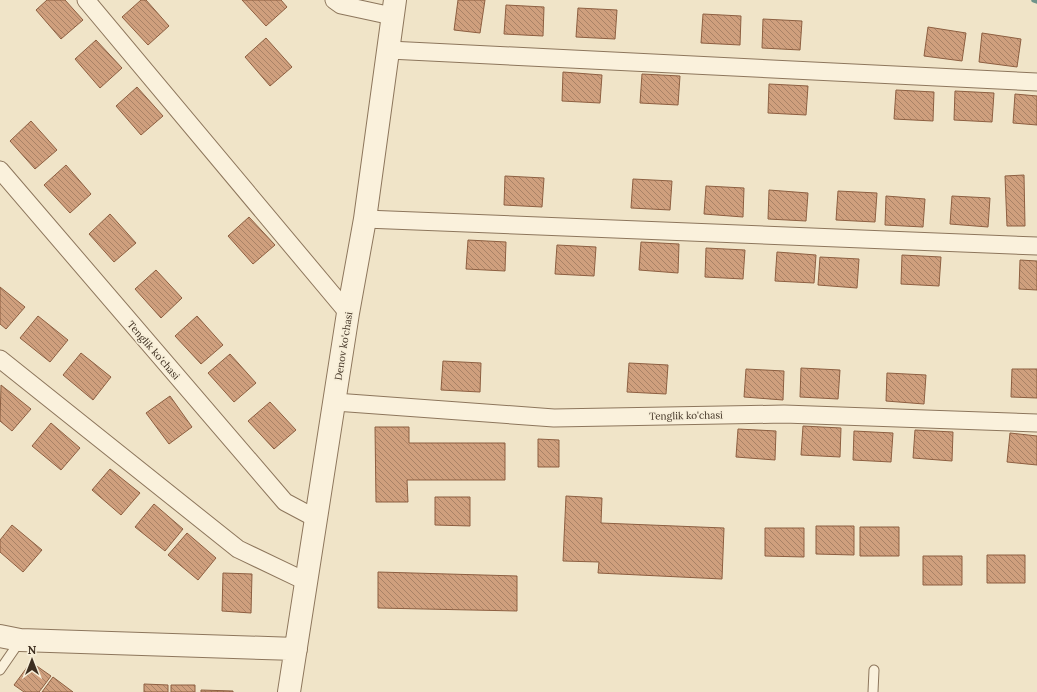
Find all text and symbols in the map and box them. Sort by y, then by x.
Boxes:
street label: Denov ko'chasi [332,311,355,381]
street label: Tenglik ko'chasi [125,318,183,382]
street label: Tenglik ko'chasi [649,408,723,423]
north arrow [12,640,52,680]
text: N [28,643,37,657]

